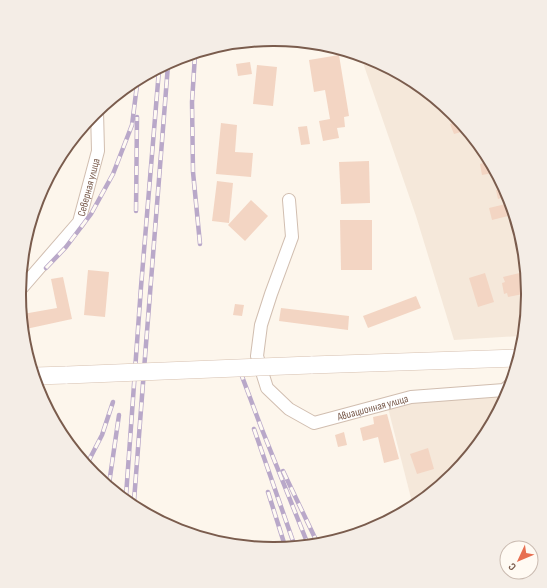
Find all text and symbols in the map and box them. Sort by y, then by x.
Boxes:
street label: Северная улица [75,157,103,218]
street label: Авиационная улица [335,392,410,424]
north arrow [499,540,539,580]
text: С [505,560,519,573]

